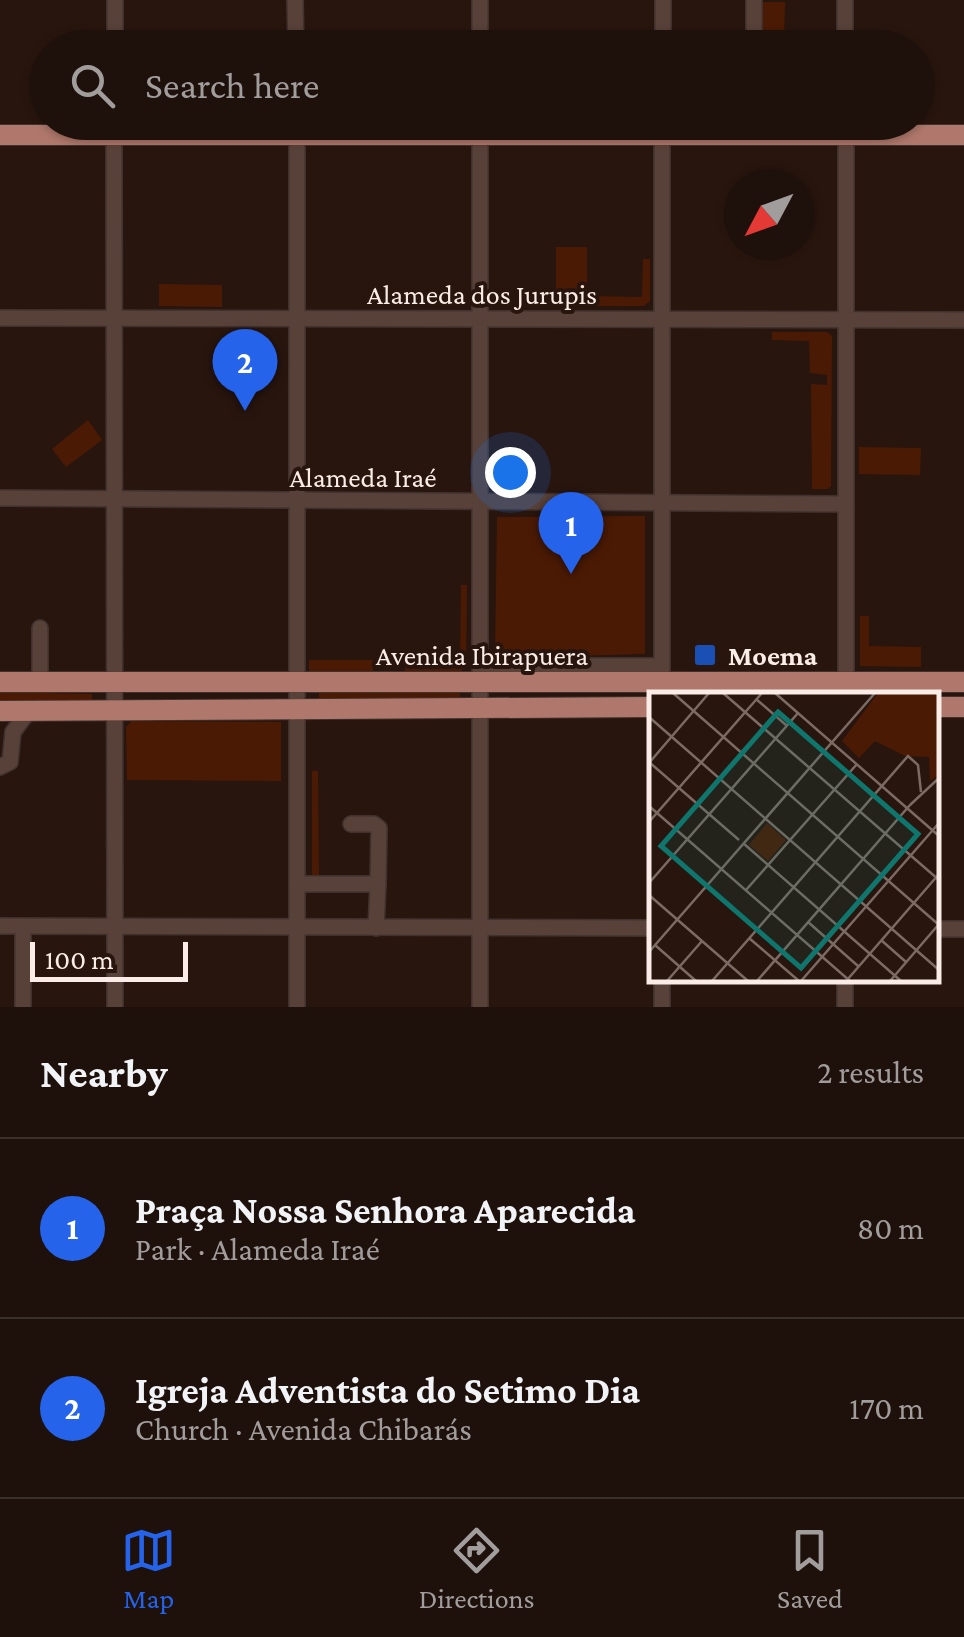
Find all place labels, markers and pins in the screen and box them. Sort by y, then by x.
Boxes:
pin: 2 [212,328,278,411]
pin: 1 [538,492,604,574]
place label: Moema [728,640,818,671]
marker: Moema [692,642,718,668]

